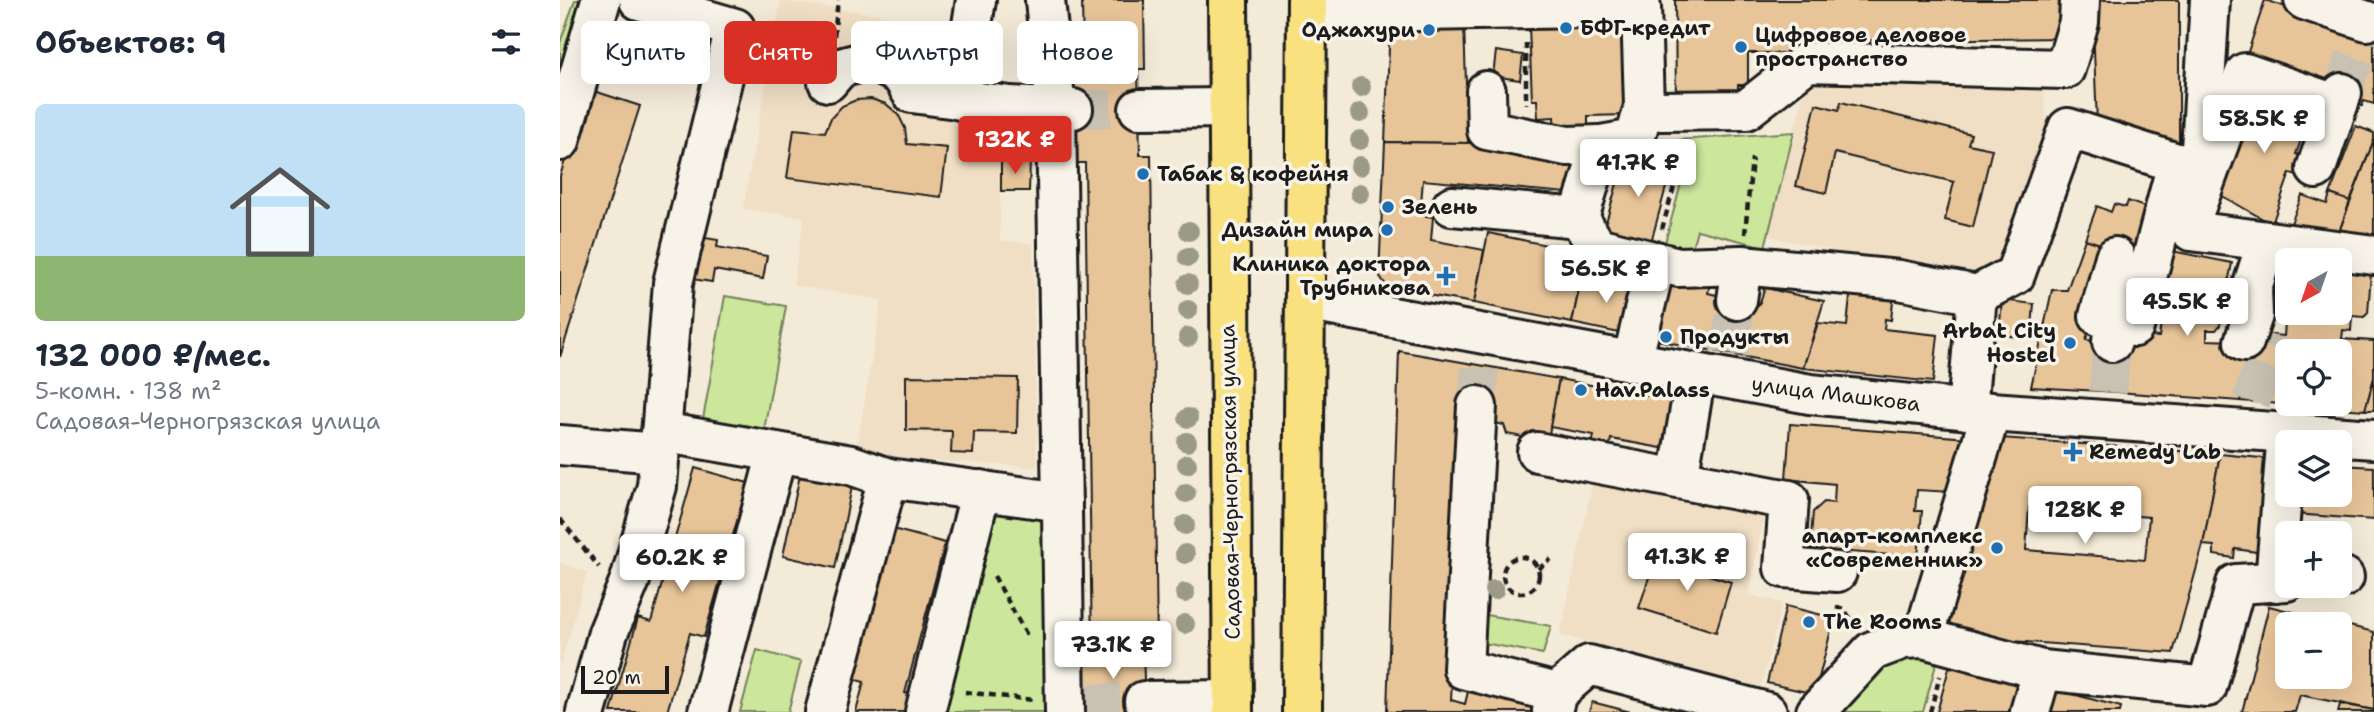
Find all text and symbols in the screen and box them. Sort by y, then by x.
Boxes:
place label: БФГ-кредит [1580,14,1711,42]
place label: Оджахури [1301,16,1415,44]
marker: БФГ-кредит [1558,20,1574,36]
chip: Купить [581,21,710,84]
chip: Снять [724,21,837,84]
chip: Фильтры [851,21,1003,84]
chip: Новое [1017,21,1138,84]
place label: Цифровое деловое пространство [1755,21,1967,73]
text: Объектов: 9 [35,22,227,63]
marker: Оджахури [1421,22,1437,38]
icon: filters [487,23,525,61]
marker: Цифровое деловое пространство [1733,39,1749,55]
pin: 58.5K ₽ [2199,96,2329,155]
text: 58.5K ₽ [2219,103,2309,133]
pin: 132K ₽ [958,116,1072,176]
text: 132K ₽ [974,124,1056,154]
pin: 41.7K ₽ [1573,140,1703,199]
text: 41.7K ₽ [1596,147,1680,177]
icon: home [217,149,343,275]
place label: Табак & кофейня [1157,160,1349,188]
marker: Табак & кофейня [1135,166,1151,182]
place label: Зелень [1402,193,1478,221]
marker: Зелень [1380,199,1396,215]
place label: Дизайн мира [1222,216,1374,244]
marker: Дизайн мира [1379,222,1395,238]
pin: 56.5K ₽ [1541,246,1671,305]
north arrow [2275,248,2352,326]
map controls [2275,248,2352,689]
place label: Клиника доктора Трубникова [1232,250,1431,302]
text: 56.5K ₽ [1561,253,1651,283]
marker: Клиника доктора Трубникова [1436,266,1456,286]
pin: 45.5K ₽ [2122,278,2252,338]
text: 45.5K ₽ [2142,286,2232,316]
place label: Arbat City Hostel [1942,317,2056,369]
place label: Продукты [1680,323,1789,351]
street label: Садовая-Черногрязская улица [1213,324,1247,640]
marker: Продукты [1658,329,1674,345]
text: 132 000 ₽/мес. [35,335,271,376]
marker: Arbat City Hostel [2062,335,2078,351]
button: locate [2275,339,2352,416]
street label: улица Машкова [1750,370,1922,418]
text: 5-комн. · 138 m² [35,376,222,406]
place label: Hav.Palass [1595,376,1710,404]
marker: Hav.Palass [1573,382,1589,398]
text: Садовая-Черногрязская улица [35,406,380,436]
button: layers [2275,430,2352,507]
place label: Remedy Lab [2089,438,2221,466]
marker: Remedy Lab [2063,442,2083,462]
pin: 128K ₽ [2028,486,2142,546]
text: 128K ₽ [2044,494,2126,524]
button: + [2275,521,2352,598]
place label: апарт-комплекс «Современник» [1802,522,1983,574]
pin: 60.2K ₽ [617,534,747,594]
pin: 41.3K ₽ [1622,534,1752,593]
marker: апарт-комплекс «Современник» [1989,540,2005,556]
text: 41.3K ₽ [1644,541,1730,571]
text: 60.2K ₽ [636,542,728,572]
place label: The Rooms [1823,608,1942,636]
button: − [2275,612,2352,689]
marker: The Rooms [1801,614,1817,630]
pin: 73.1K ₽ [1048,622,1178,681]
text: 73.1K ₽ [1070,629,1156,659]
scale bar [581,663,668,695]
text: 20 m [592,665,641,690]

